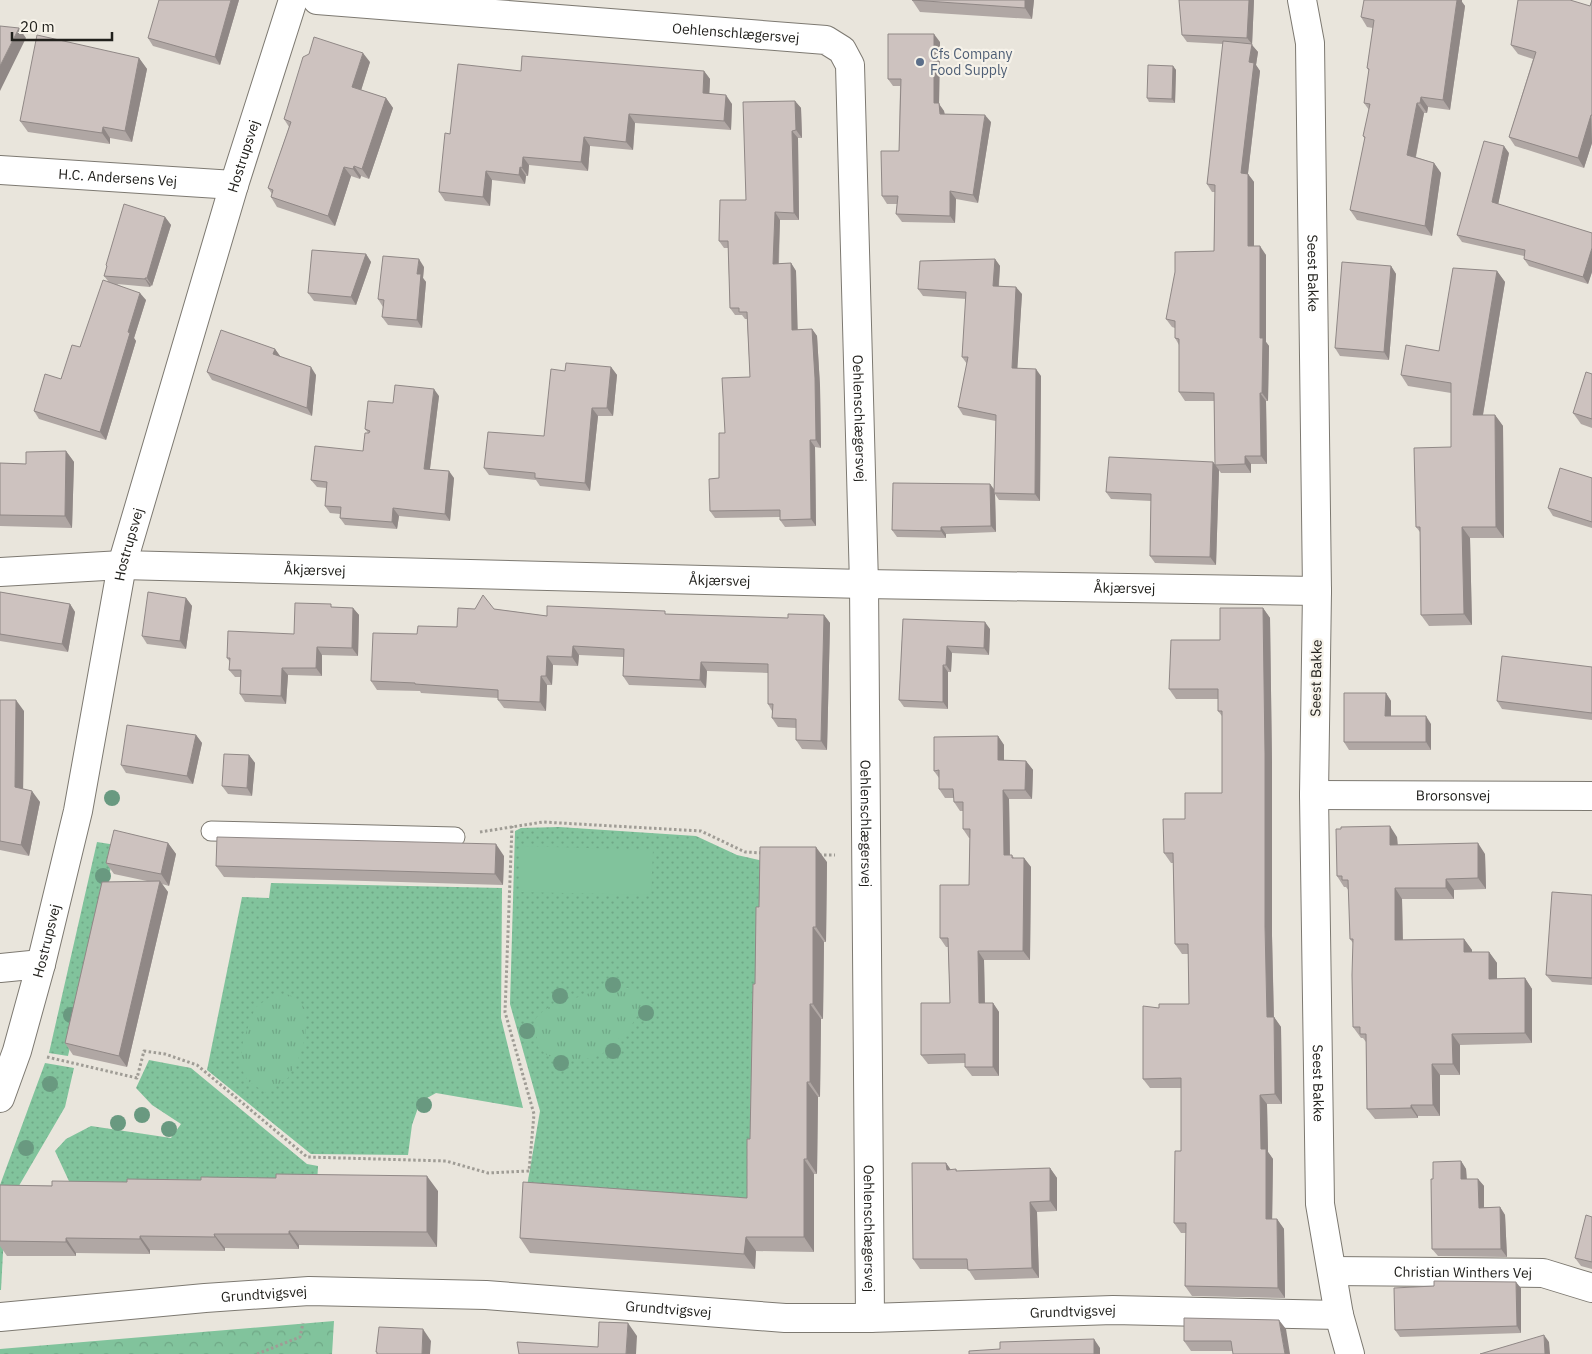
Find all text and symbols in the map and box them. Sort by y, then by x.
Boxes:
scale bar [12,10,112,42]
text: 20 m [20,17,55,36]
street label: Oehlenschlægersvej [671,19,800,47]
place label: Cfs Company Food Supply [930,45,1013,79]
marker: Cfs Company Food Supply [914,56,926,68]
street label: Hostrupsvej [223,118,263,195]
street label: H.C. Andersens Vej [58,165,178,190]
street label: Seest Bakke [1303,234,1322,312]
street label: Oehlenschlægersvej [849,354,870,482]
street label: Hostrupsvej [110,506,147,582]
street label: Åkjærsvej [284,559,346,580]
street label: Åkjærsvej [689,570,751,590]
street label: Åkjærsvej [1094,578,1156,598]
street label: Seest Bakke [1306,639,1326,717]
street label: Oehlenschlægersvej [856,760,875,887]
street label: Brorsonsvej [1416,786,1490,805]
street label: Hostrupsvej [29,902,64,980]
street label: Seest Bakke [1309,1044,1328,1122]
street label: Oehlenschlægersvej [860,1165,879,1292]
street label: Christian Winthers Vej [1394,1263,1532,1282]
street label: Grundtvigsvej [220,1282,308,1306]
street label: Grundtvigsvej [625,1297,712,1321]
street label: Grundtvigsvej [1029,1301,1116,1322]

